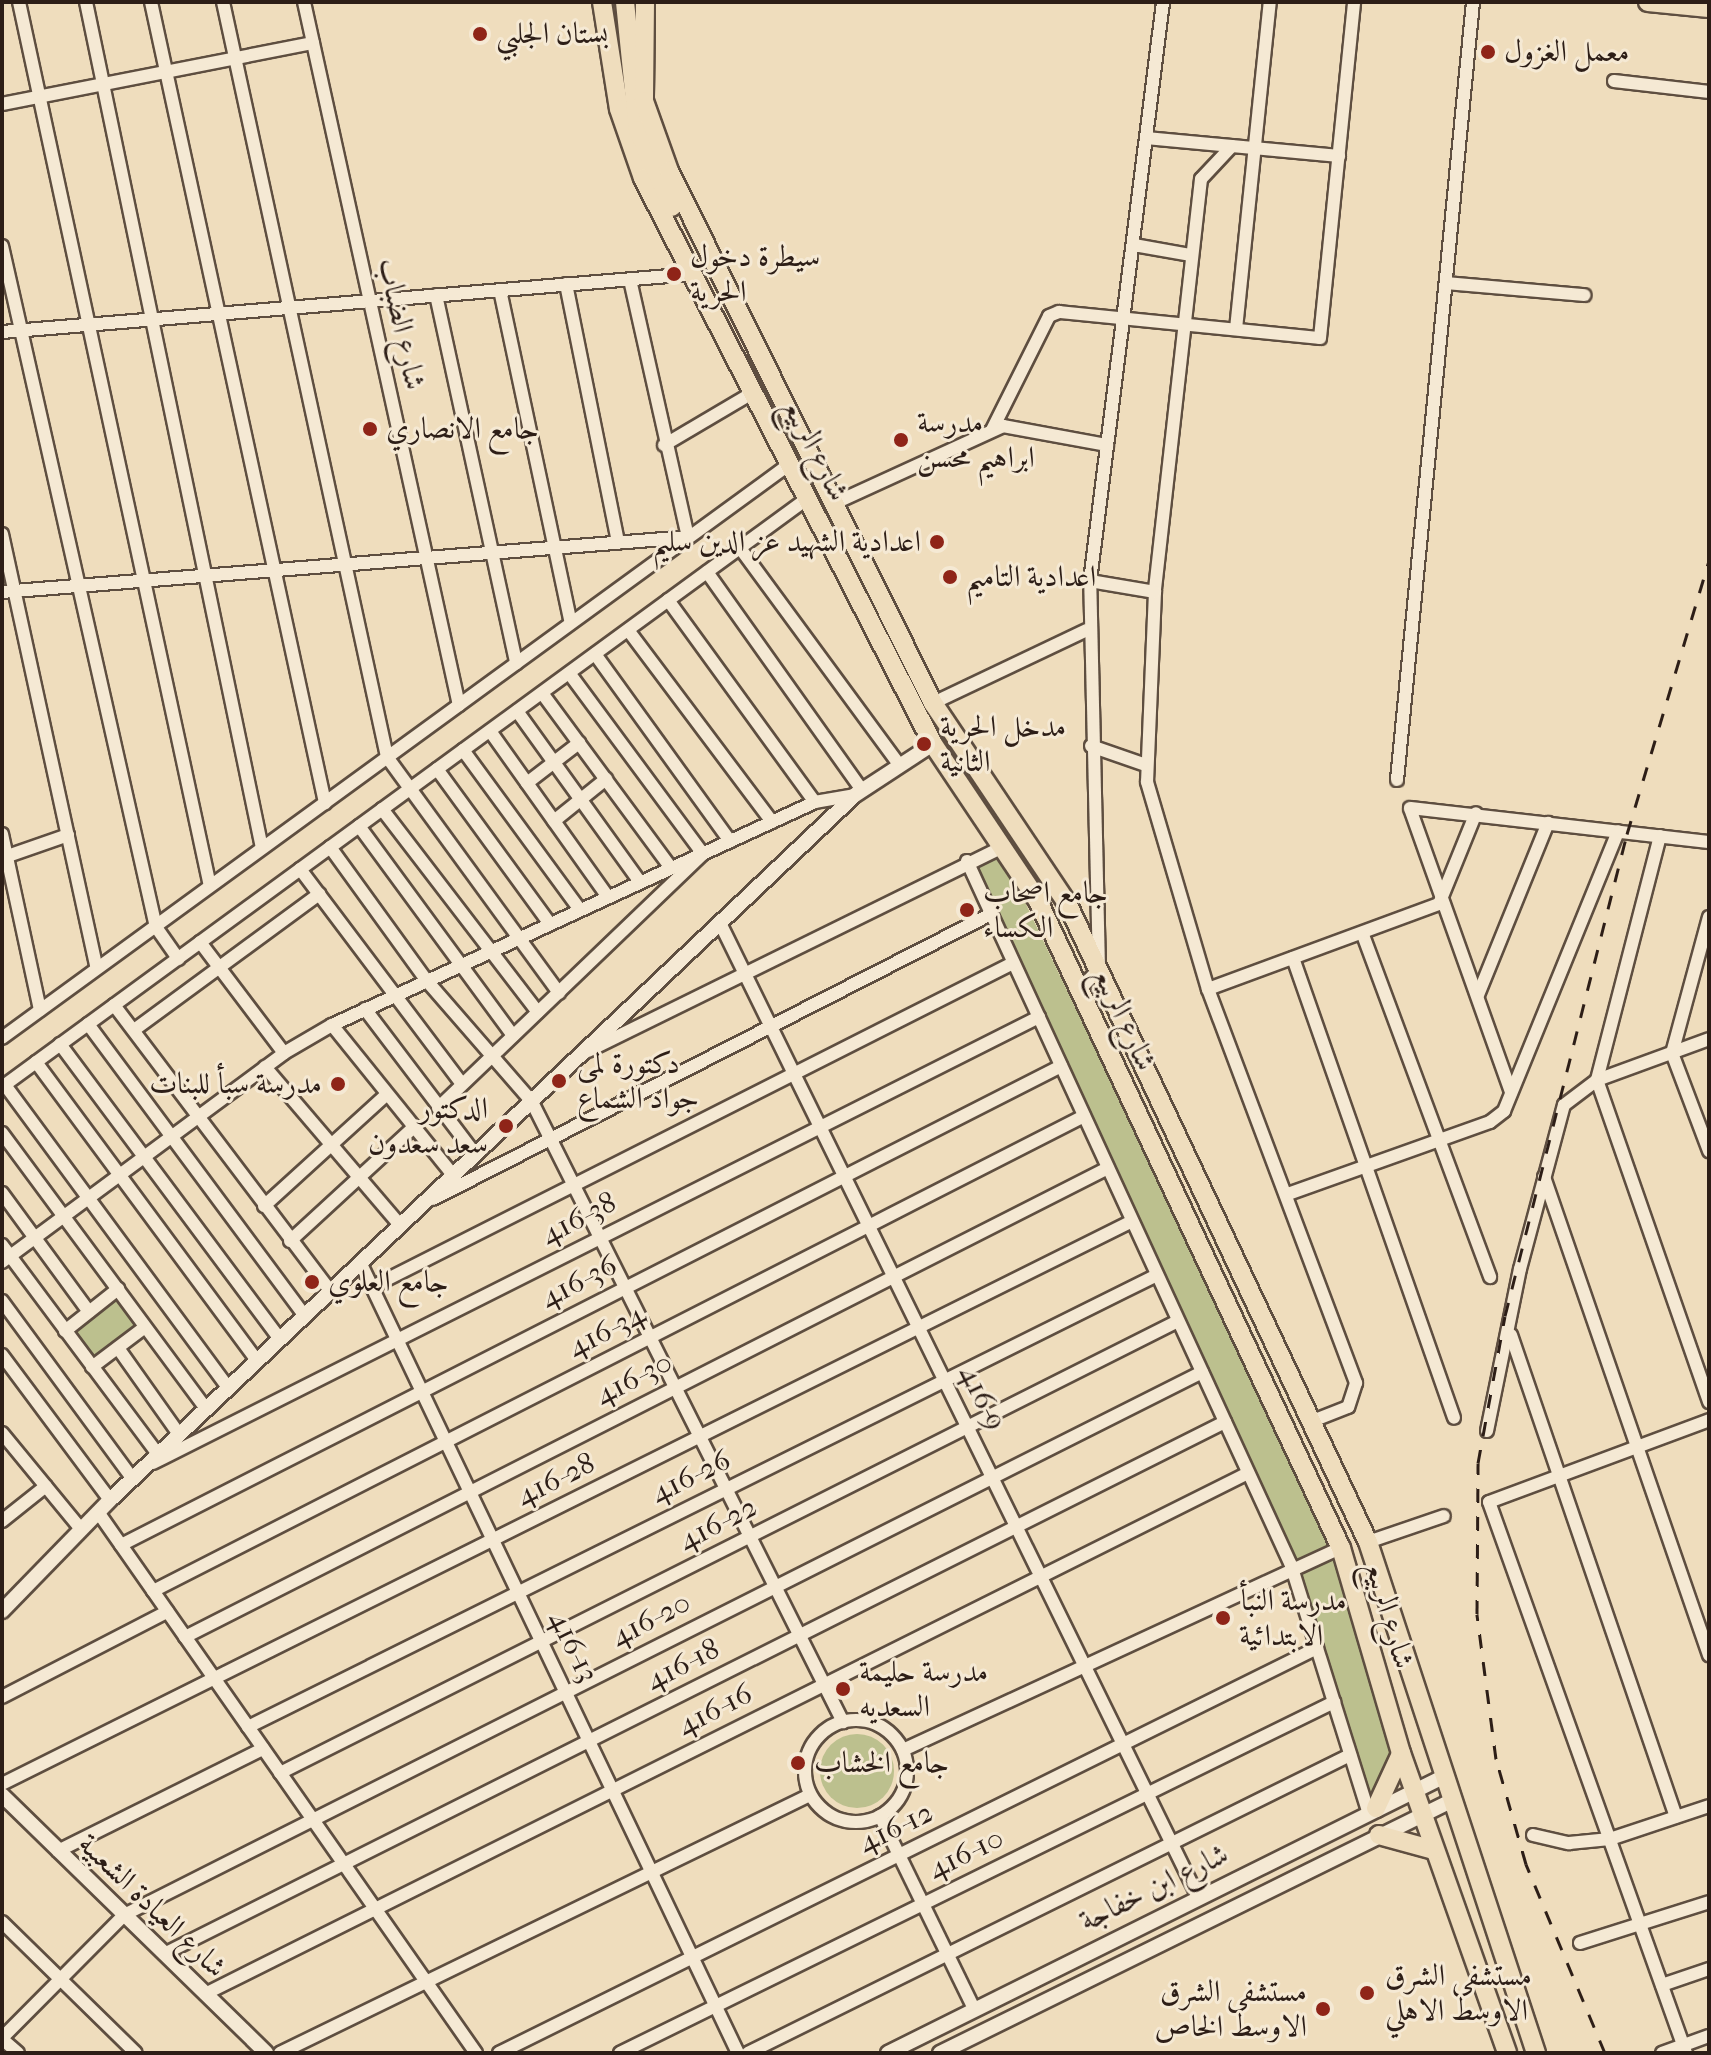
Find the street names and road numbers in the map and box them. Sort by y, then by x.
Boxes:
street label: شارع الضباب [369,255,433,393]
street label: شارع الربيع [774,393,856,507]
street label: شارع الربيع [1084,962,1164,1076]
street label: 416-38 [535,1185,623,1253]
street label: 416-36 [535,1248,623,1316]
street label: 416-34 [562,1296,652,1366]
street label: 416-30 [590,1345,678,1413]
street label: 416-9 [951,1360,1013,1436]
street label: 416-26 [645,1442,737,1512]
street label: 416-28 [511,1446,601,1514]
street label: 416-22 [673,1489,763,1559]
street label: شارع الربيع [1357,1557,1421,1673]
street label: 416-20 [605,1585,697,1655]
street label: 416-13 [540,1605,606,1689]
street label: 416-18 [640,1631,726,1699]
street label: 416-16 [672,1676,758,1744]
street label: 416-12 [853,1795,939,1861]
street label: 416-10 [922,1820,1010,1888]
street label: شارع العيادة الشعبية [70,1826,234,1986]
street label: شارع ابن خفاجة [1074,1836,1234,1940]

